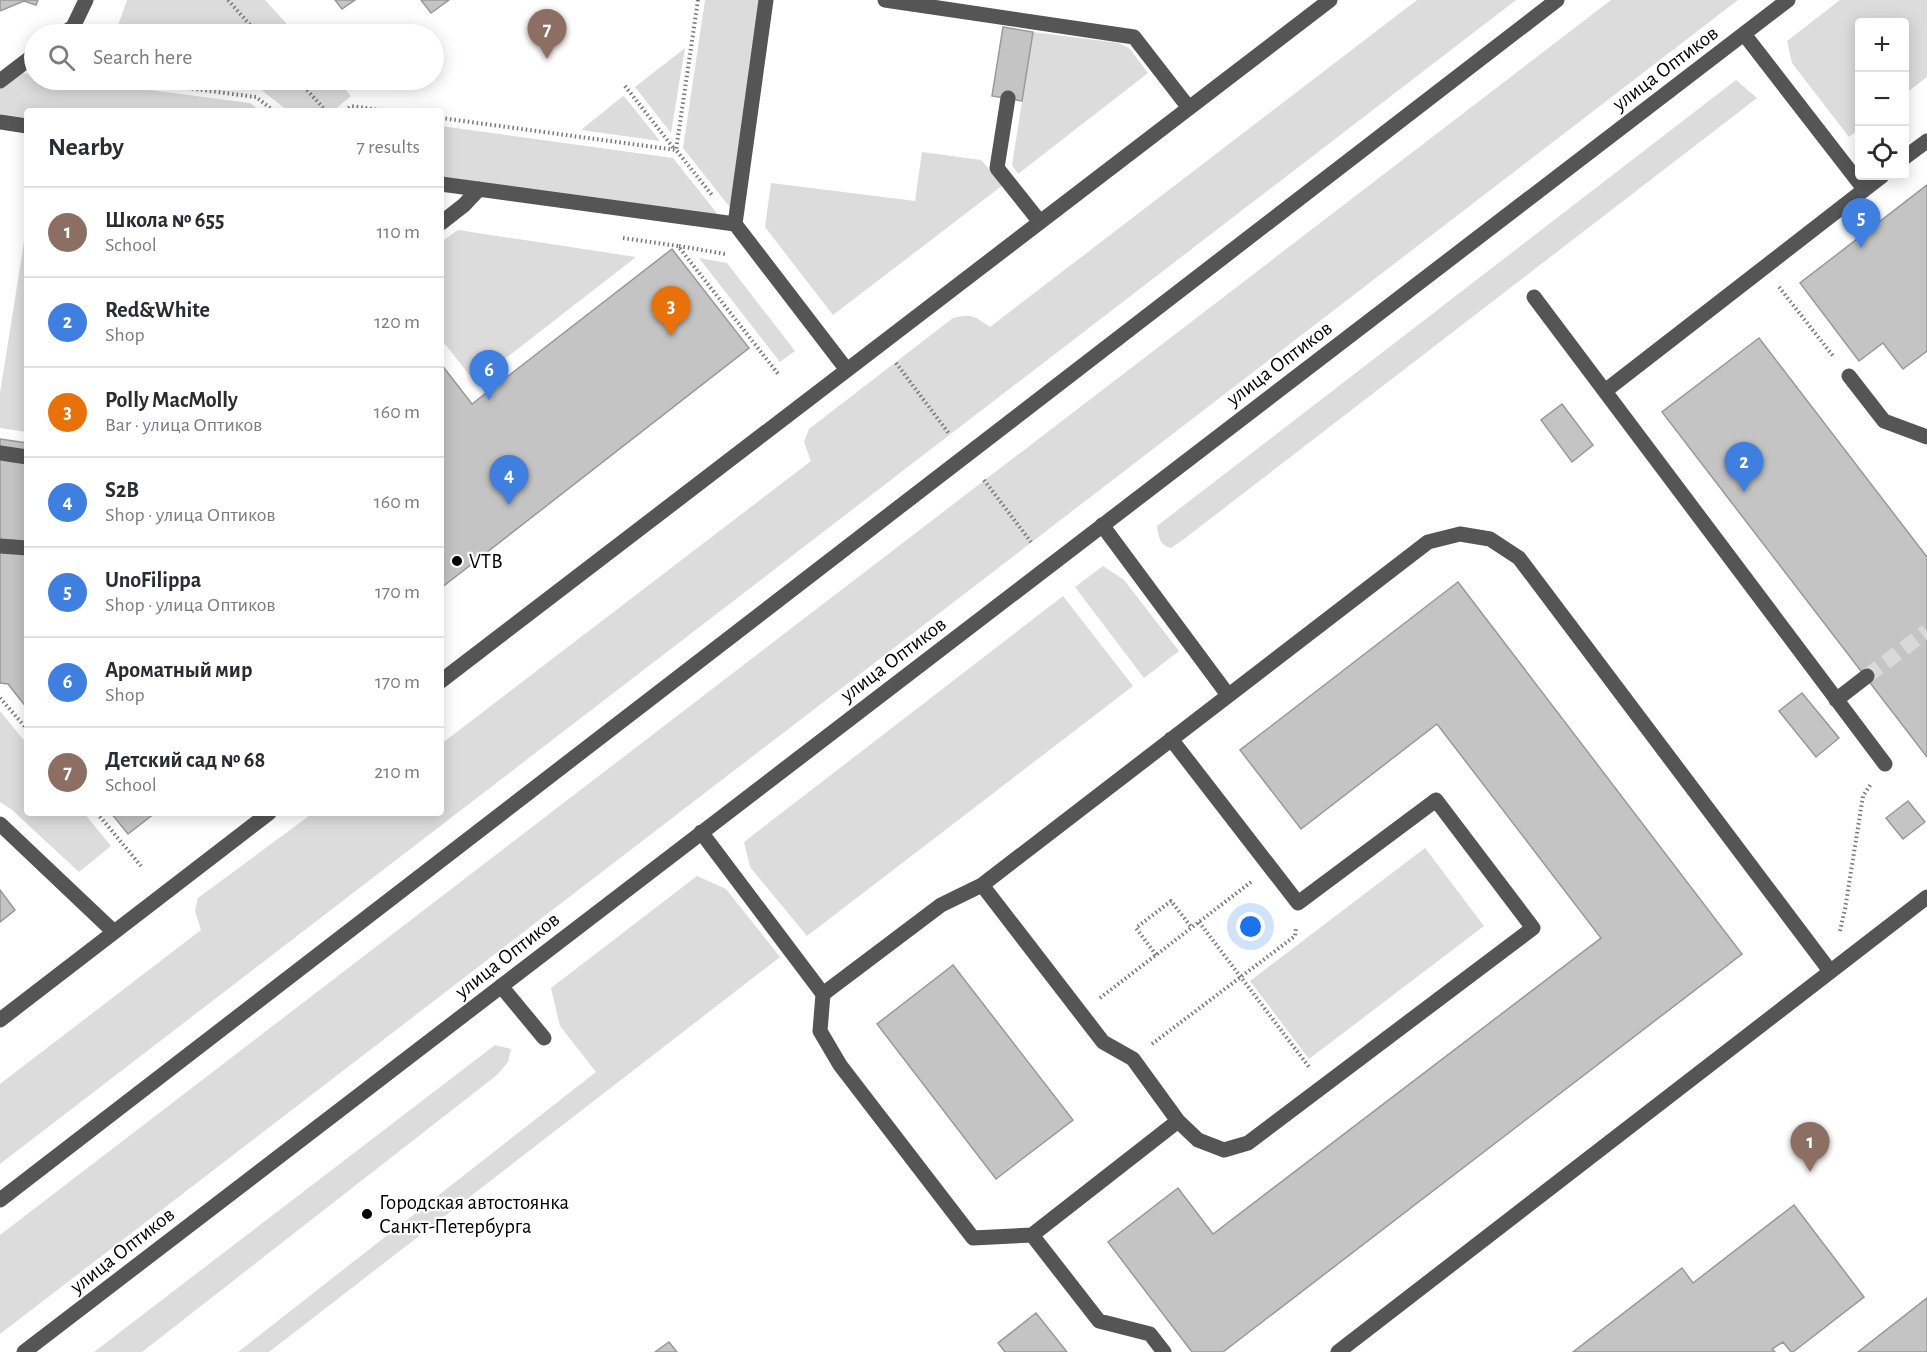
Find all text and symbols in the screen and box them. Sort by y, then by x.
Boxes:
pin: 7 [528,10,566,59]
map controls [1855,18,1909,180]
button: + [1855,18,1909,72]
street label: улица Оптиков [1608,22,1722,115]
search box [24,24,444,90]
icon: search [45,41,78,74]
text: Search here [93,46,192,68]
button: − [1855,72,1909,126]
button: locate [1855,126,1909,180]
text: Nearby [48,134,124,160]
text: 7 results [356,137,420,157]
pin: 5 [1842,198,1880,248]
text: Школа № 655 [105,209,224,231]
text: 1 [64,222,71,242]
text: 110 m [376,222,420,242]
text: School [105,235,157,255]
pin: 3 [652,286,690,336]
text: Red&White [105,299,210,321]
text: 2 [63,312,72,332]
text: 120 m [374,312,420,332]
street label: улица Оптиков [1222,317,1336,410]
text: Shop [105,325,145,345]
pin: 6 [470,350,508,400]
text: Polly MacMolly [105,389,238,411]
text: 3 [63,402,72,422]
text: 160 m [374,402,420,422]
text: Bar · улица Оптиков [105,415,262,435]
pin: 2 [1724,442,1764,492]
pin: 4 [490,456,528,505]
text: S2B [105,479,139,501]
text: 4 [62,492,73,512]
text: 160 m [374,492,420,512]
text: Shop · улица Оптиков [105,505,276,525]
place label: VTB [469,551,502,572]
marker: VTB [450,554,464,568]
text: UnoFilippa [105,569,201,591]
text: 5 [63,582,72,602]
text: 170 m [375,582,420,602]
text: Shop · улица Оптиков [105,595,276,615]
street label: улица Оптиков [836,613,950,706]
text: Ароматный мир [105,659,252,681]
text: 6 [63,672,72,692]
text: 170 m [375,672,420,692]
text: Shop [105,685,145,705]
text: Детский сад № 68 [105,749,265,771]
text: 7 [63,762,72,782]
text: 210 m [374,762,420,782]
text: School [105,775,157,795]
street label: улица Оптиков [450,908,563,1003]
your location [1236,912,1265,941]
pin: 1 [1790,1122,1830,1172]
place label: Городская автостоянка Санкт-Петербурга [379,1192,569,1237]
street label: улица Оптиков [65,1203,178,1298]
marker: Городская автостоянка Санкт-Петербурга [360,1207,374,1221]

